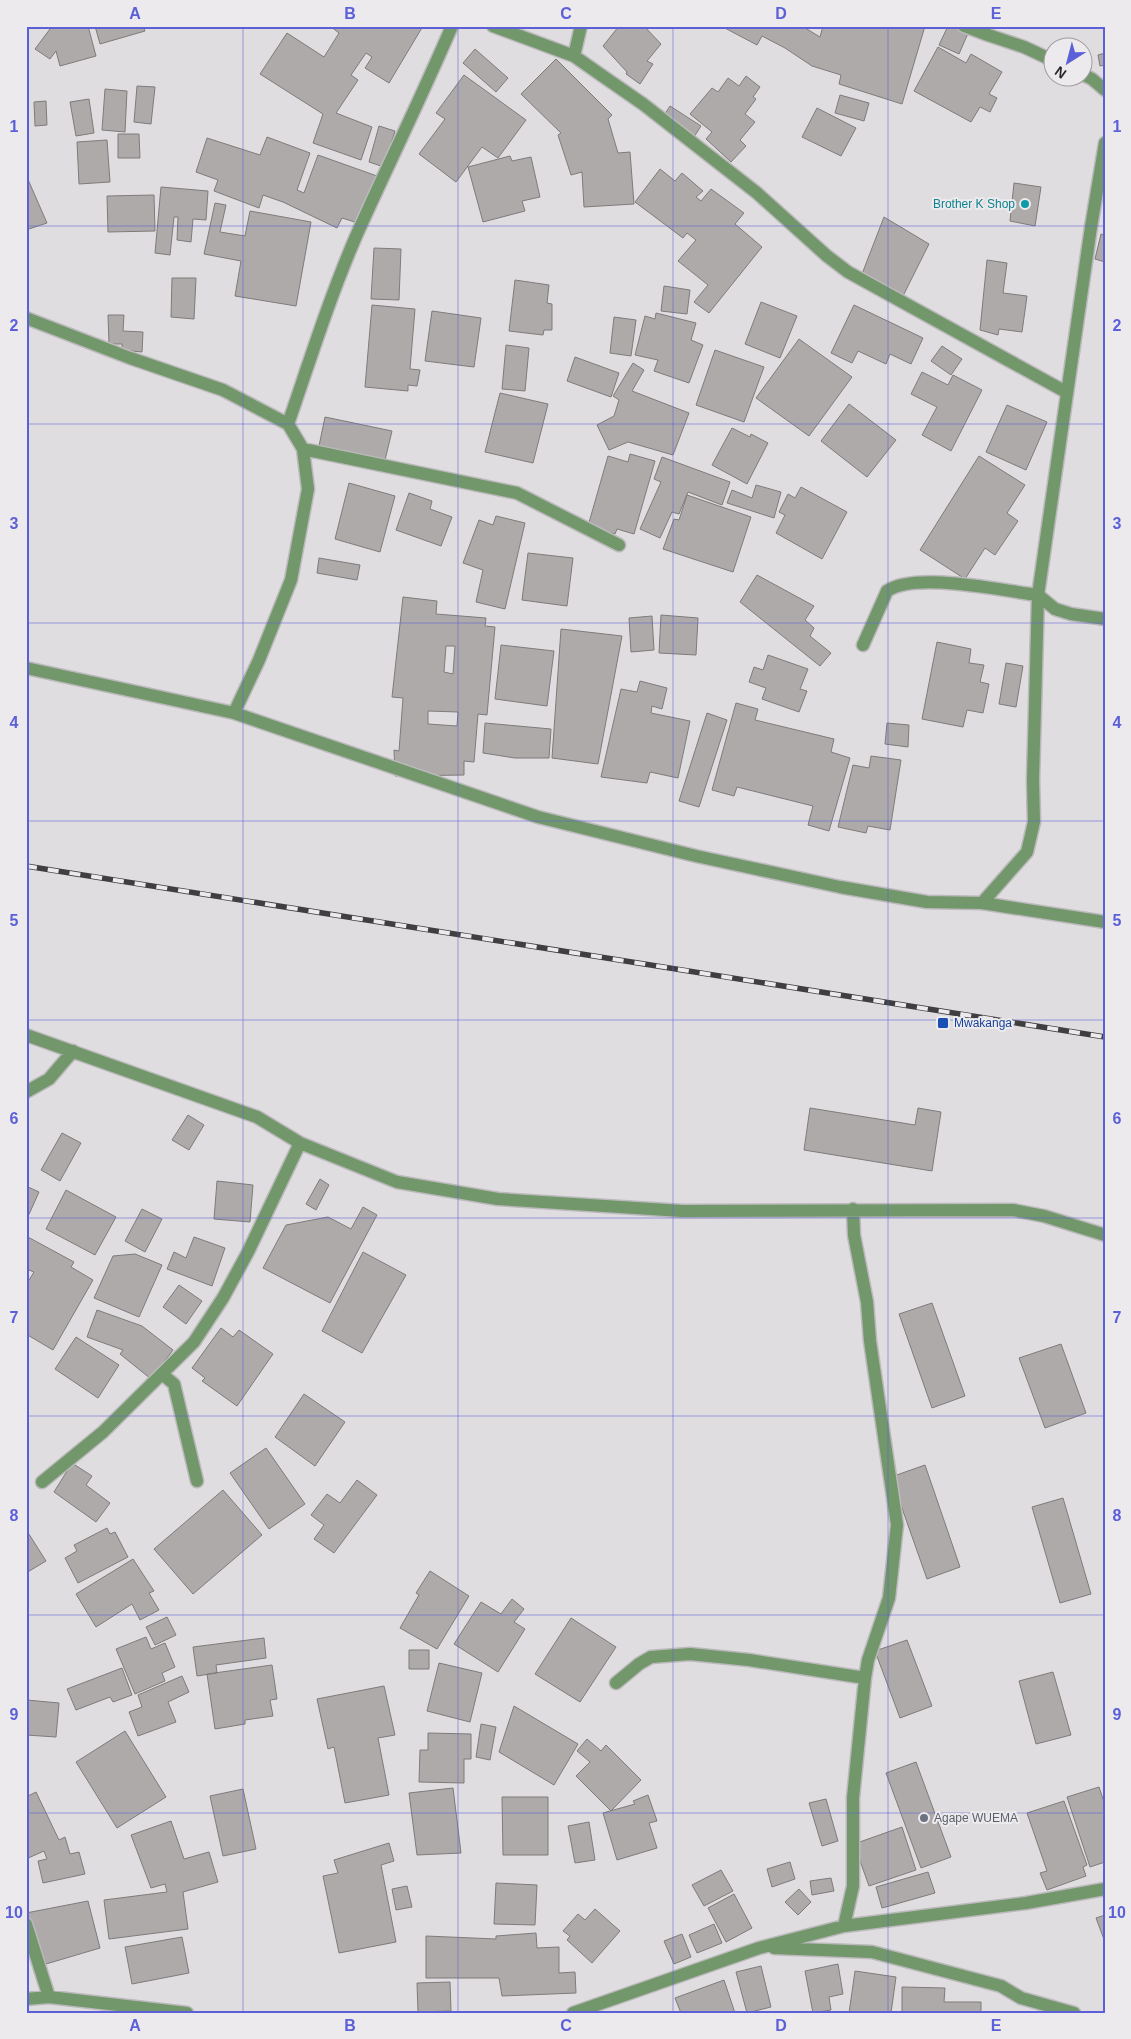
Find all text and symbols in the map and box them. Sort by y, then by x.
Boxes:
text: A [129,5,141,22]
text: B [344,5,356,22]
text: C [560,5,572,22]
text: D [775,5,787,22]
text: E [991,5,1002,22]
north arrow [1044,38,1094,88]
text: N [1052,63,1069,82]
text: 1 [10,118,19,135]
text: 1 [1113,118,1122,135]
place label: Brother K Shop [933,197,1015,211]
marker: Brother K Shop [1019,198,1031,210]
text: 2 [10,317,19,334]
text: 2 [1113,317,1122,334]
text: 3 [10,515,19,532]
text: 3 [1113,515,1122,532]
text: 4 [10,714,19,731]
text: 4 [1113,714,1122,731]
text: 5 [10,912,19,929]
text: 5 [1113,912,1122,929]
marker: Mwakanga [936,1016,950,1030]
place label: Mwakanga [954,1016,1012,1030]
text: 6 [10,1110,19,1127]
text: 6 [1113,1110,1122,1127]
text: 7 [10,1309,19,1326]
text: 7 [1113,1309,1122,1326]
text: 8 [10,1507,19,1524]
text: 8 [1113,1507,1122,1524]
text: 9 [10,1706,19,1723]
text: 9 [1113,1706,1122,1723]
place label: Agape WUEMA [934,1811,1018,1825]
marker: Agape WUEMA [918,1812,930,1824]
text: 10 [5,1904,23,1921]
text: 10 [1108,1904,1126,1921]
text: A [129,2017,141,2034]
text: B [344,2017,356,2034]
text: C [560,2017,572,2034]
text: D [775,2017,787,2034]
text: E [991,2017,1002,2034]

